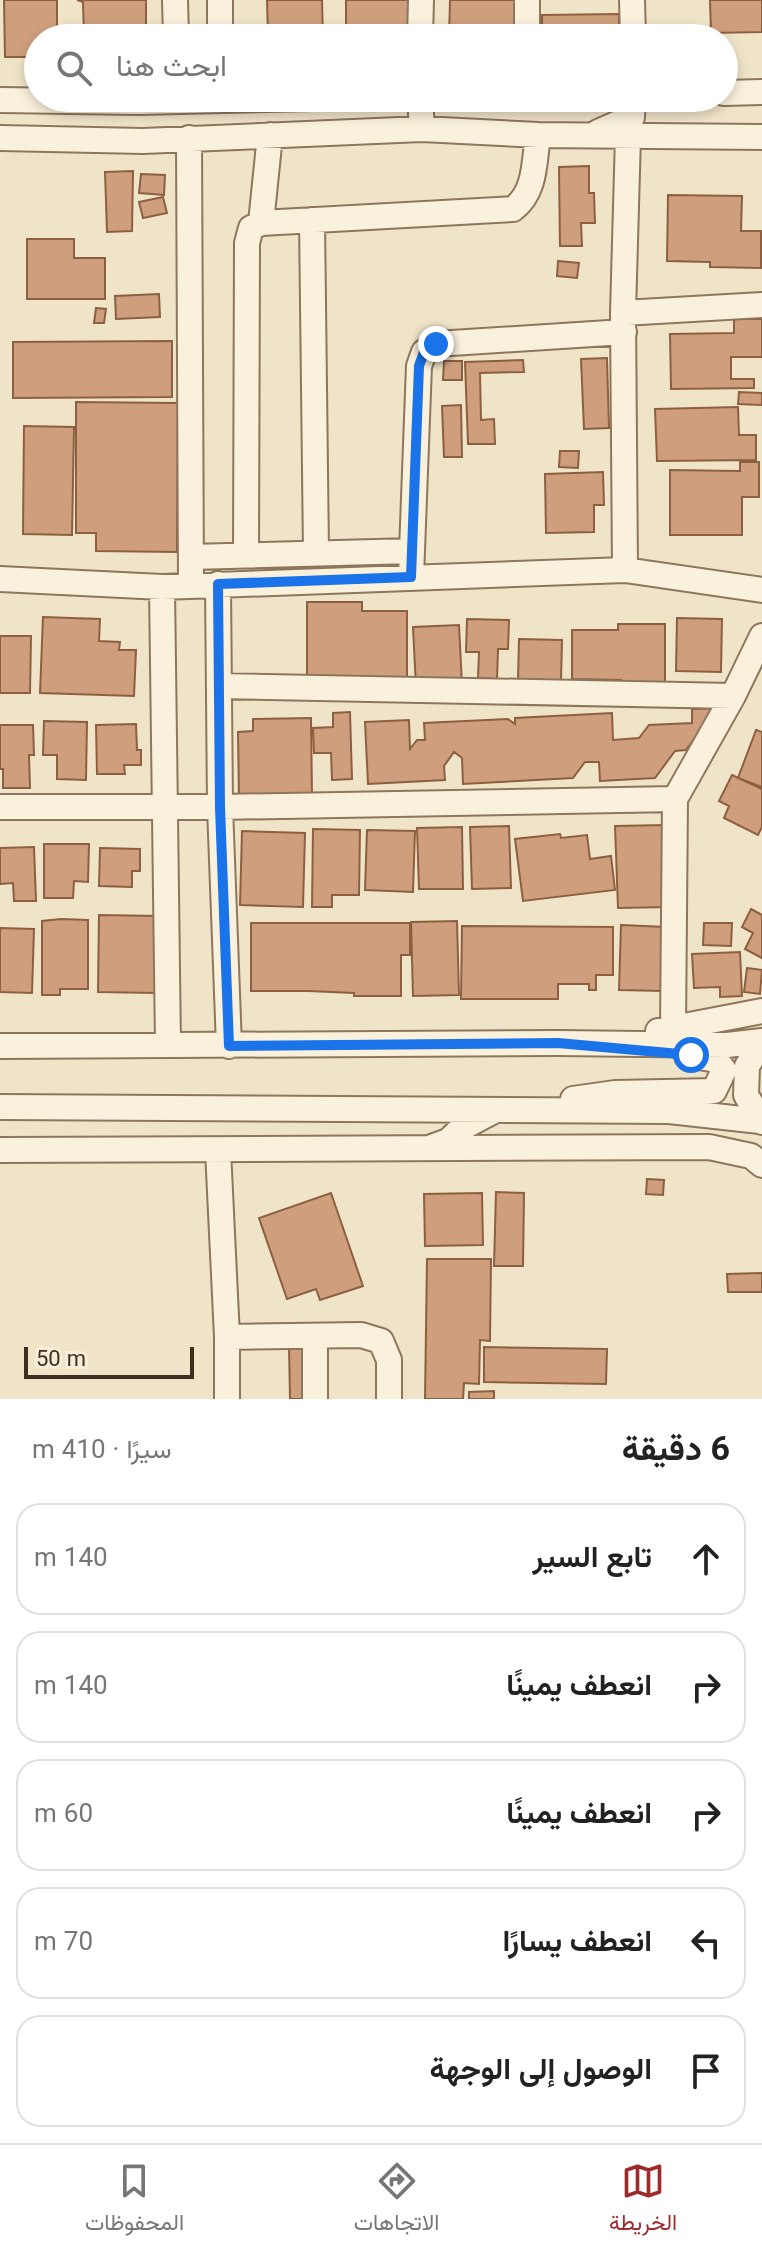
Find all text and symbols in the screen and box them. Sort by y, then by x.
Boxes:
search box [24,24,738,112]
text: ابحث هنا [116,45,227,92]
icon: search [52,46,96,90]
route end [418,326,454,362]
route start [673,1037,709,1073]
scale bar [24,1343,194,1379]
text: 50 m [36,1343,86,1378]
text: 6 دقيقة [622,1425,730,1478]
text: سيرًا · 410 m [32,1431,172,1472]
text: تابع السير [533,1536,652,1583]
icon: ahead [684,1537,728,1581]
text: 140 m [34,1539,108,1580]
text: انعطف يمينًا [506,1664,652,1711]
icon: right [684,1665,728,1709]
text: 140 m [34,1667,108,1708]
text: انعطف يمينًا [506,1792,652,1839]
icon: right [684,1793,728,1837]
text: 60 m [34,1795,93,1836]
text: انعطف يسارًا [502,1920,652,1967]
icon: left [684,1921,728,1965]
text: 70 m [34,1923,93,1964]
text: الوصول إلى الوجهة [429,2048,652,2095]
icon: arrive [684,2049,728,2093]
tab: المحفوظات [85,2159,184,2242]
tab: الاتجاهات [354,2159,439,2242]
tab: الخريطة [609,2159,677,2242]

